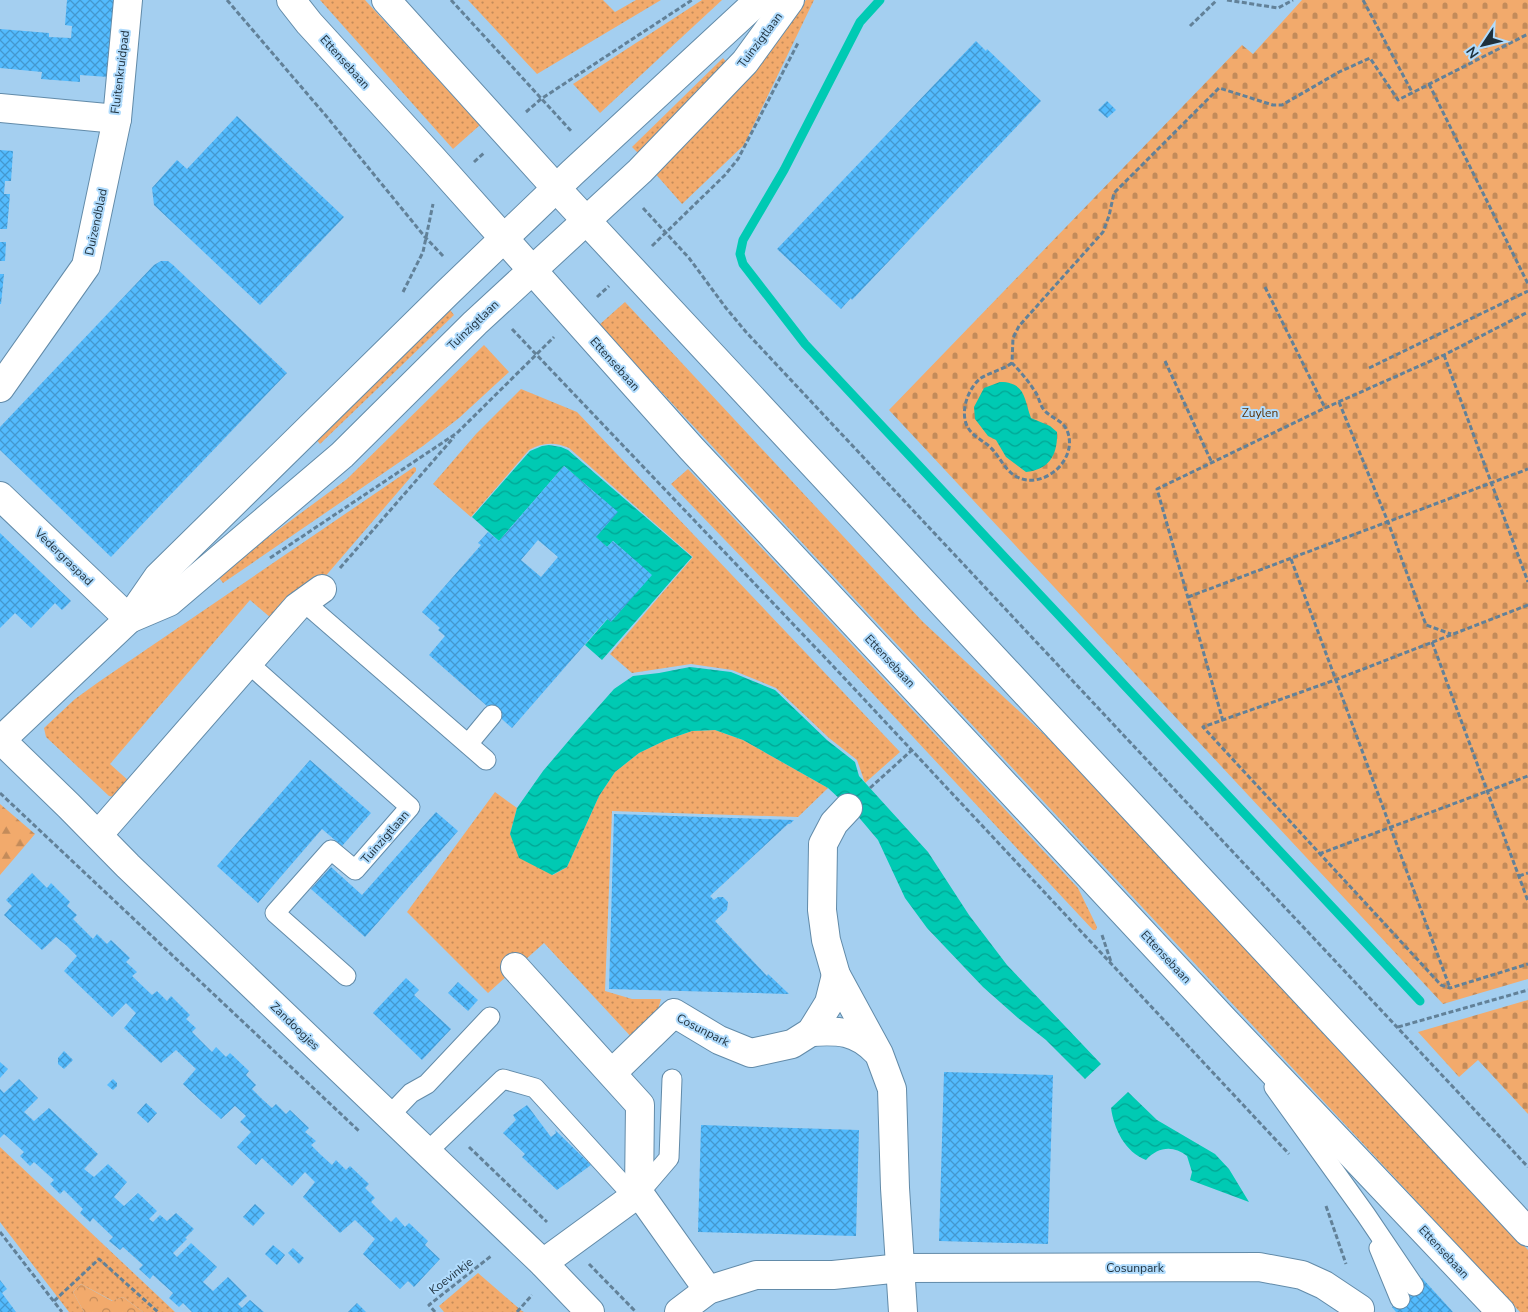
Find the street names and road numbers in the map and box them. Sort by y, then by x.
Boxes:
street label: Tuinzigtlaan [734,9,786,71]
street label: Fluitenkruidpad [107,29,133,115]
street label: Ettensebaan [317,32,373,92]
street label: Duizendblad [81,187,111,257]
street label: Tuinzigtlaan [444,297,502,353]
street label: Ettensebaan [587,334,643,394]
street label: Vedergraspad [31,524,97,589]
street label: Ettensebaan [861,631,919,691]
street label: Tuinzigtlaan [358,807,412,867]
street label: Ettensebaan [1137,927,1195,987]
street label: Zandoogjes [267,999,323,1054]
street label: Cosunpark [674,1010,733,1051]
street label: Ettensebaan [1415,1222,1473,1282]
street label: Koevinkje [426,1254,476,1298]
street label: Cosunpark [1106,1260,1165,1276]

